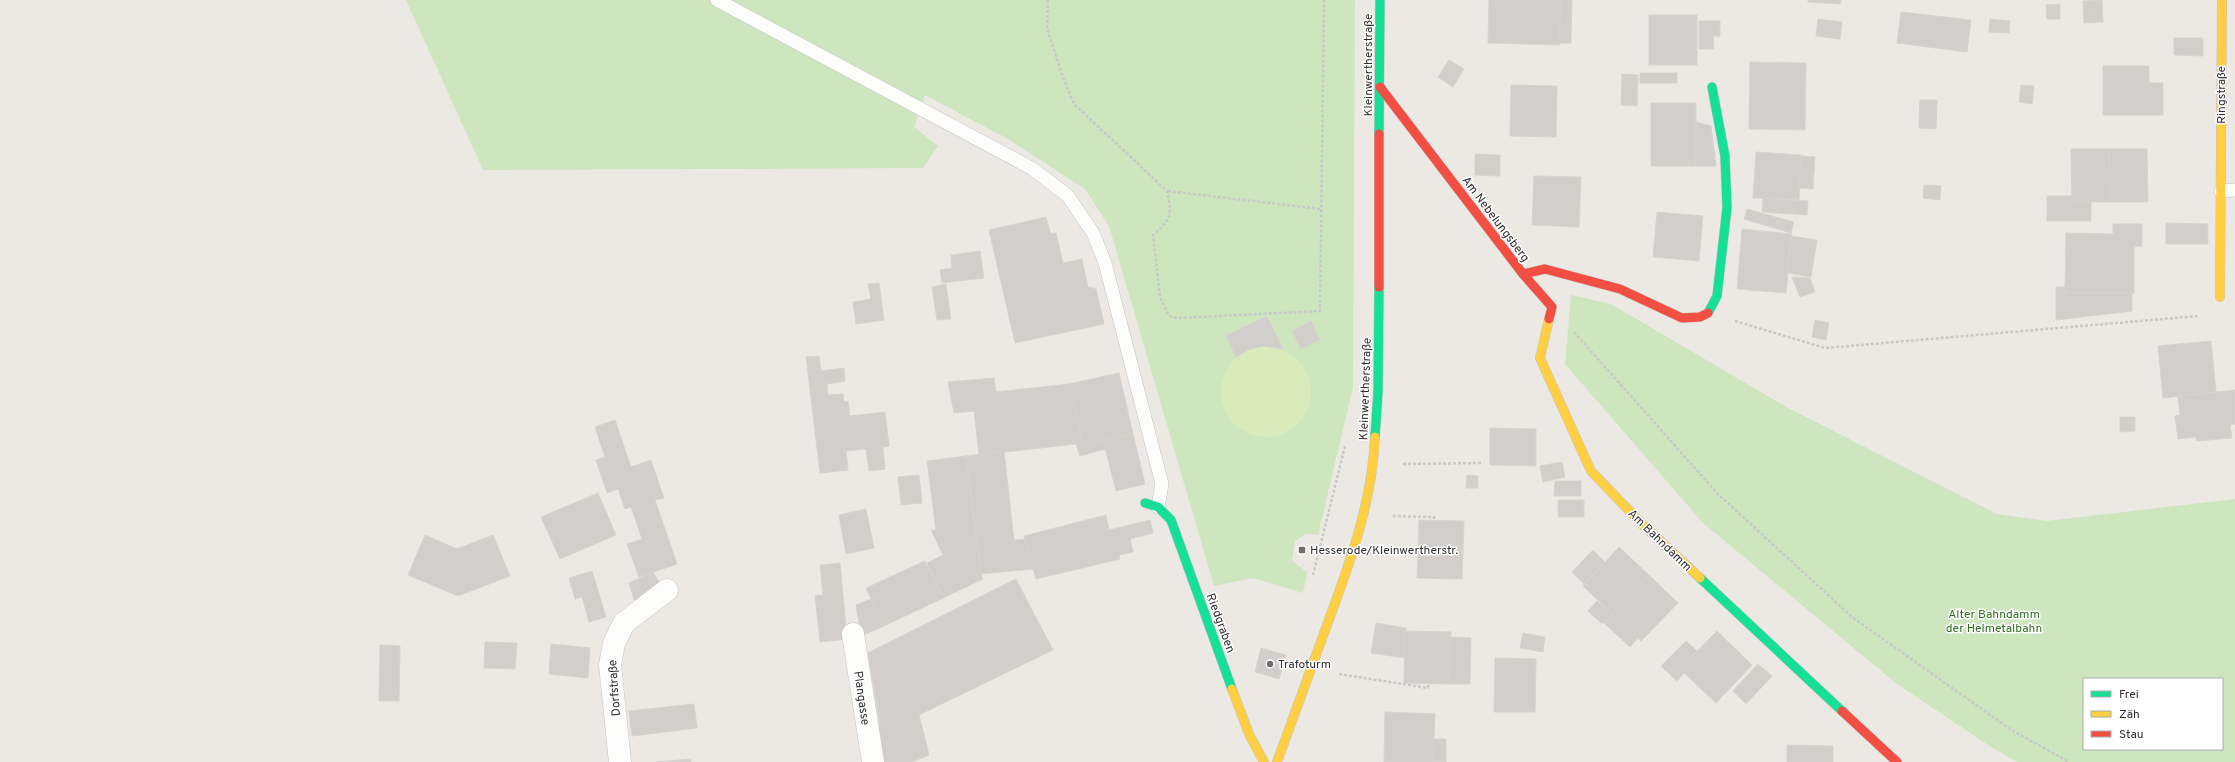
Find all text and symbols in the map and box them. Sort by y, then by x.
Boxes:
street label: Kleinwertherstraße [1361,14,1377,116]
street label: Ringstraße [2214,66,2230,124]
street label: Am Nebelungsberg [1458,173,1533,266]
street label: Kleinwertherstraße [1356,337,1376,441]
street label: Am Bahndamm [1624,506,1695,575]
place label: Hesserode/Kleinwertherstr. [1310,543,1458,559]
marker: Hesserode/Kleinwertherstr. [1297,545,1307,555]
street label: Riedgraben [1202,591,1238,655]
park label: Alter Bahndamm der Helmetalbahn [1946,607,2042,637]
place label: Trafoturm [1278,657,1331,673]
street label: Dorfstraße [605,659,625,717]
marker: Trafoturm [1265,659,1275,669]
street label: Plangasse [849,670,873,726]
legend [2083,678,2223,750]
text: Frei [2119,687,2139,703]
text: Zäh [2119,707,2140,723]
text: Stau [2119,727,2144,743]

